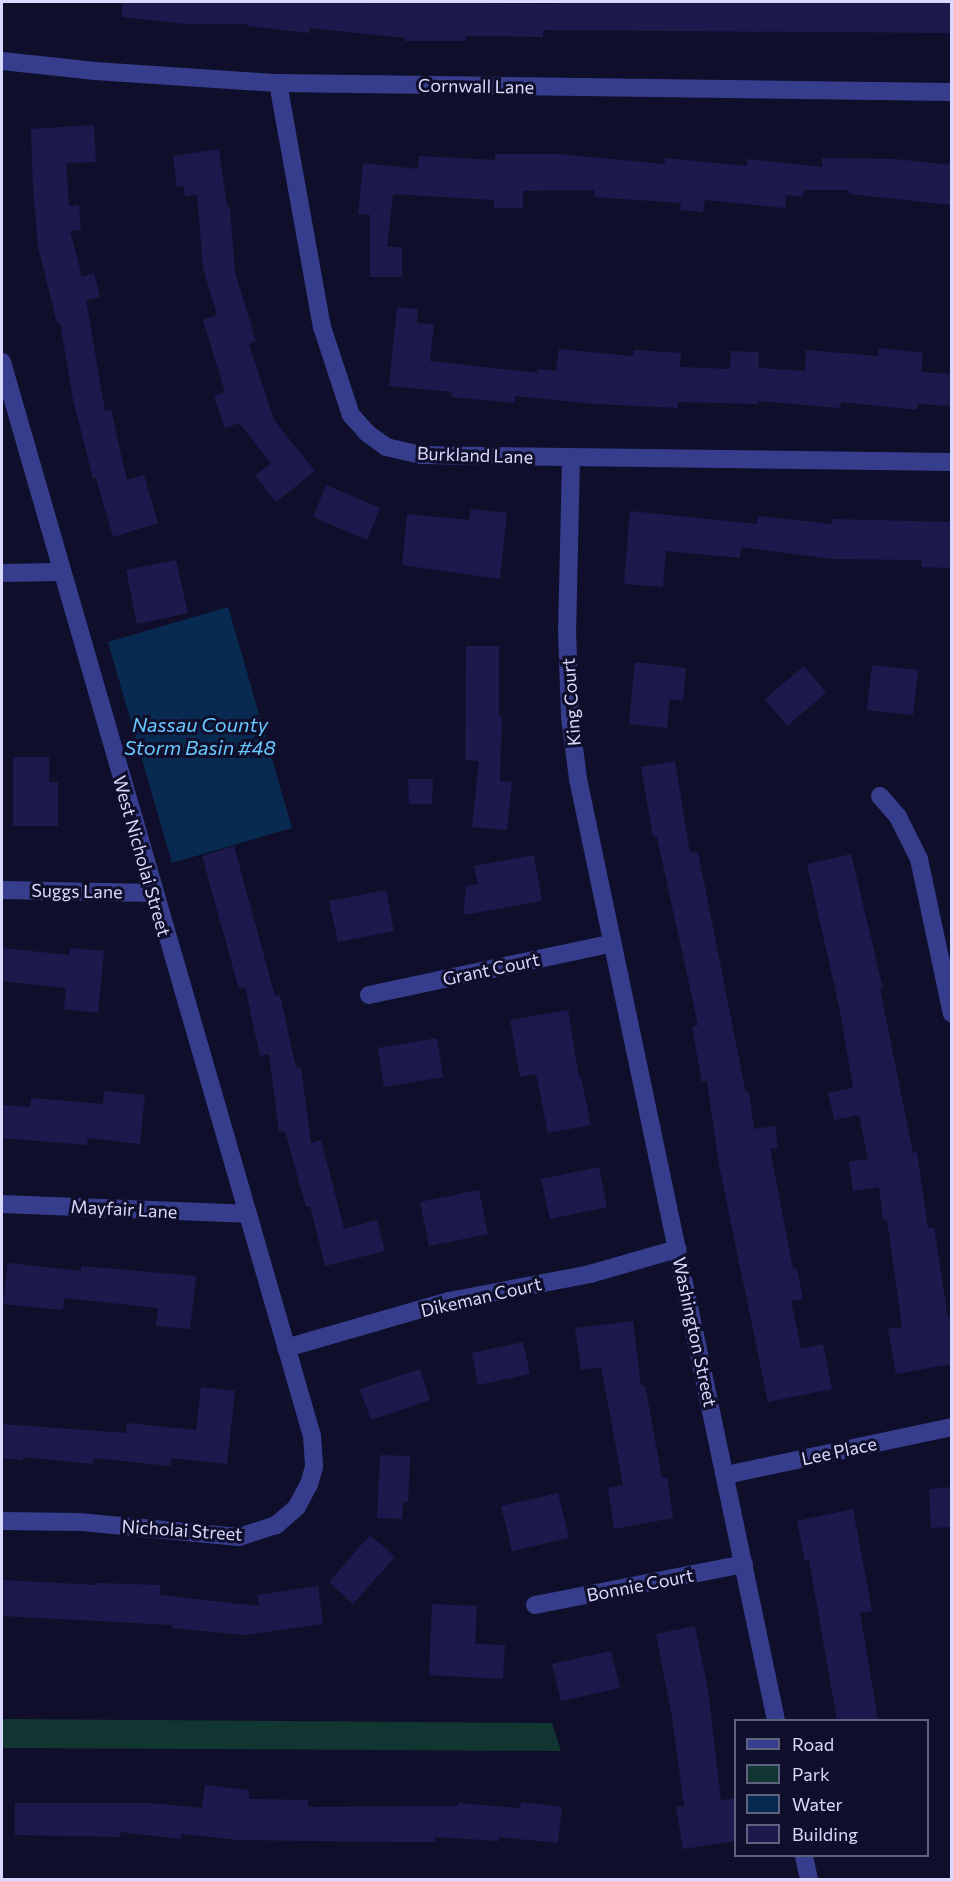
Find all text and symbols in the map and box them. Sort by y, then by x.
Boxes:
street label: Cornwall Lane [418,74,534,98]
street label: Burkland Lane [417,442,533,468]
street label: King Court [557,657,585,747]
water label: Nassau County Storm Basin #48 [124,712,276,759]
street label: West Nicholai Street [109,773,175,939]
street label: Suggs Lane [31,879,123,903]
street label: Grant Court [441,948,541,990]
street label: Mayfair Lane [70,1195,178,1223]
street label: Washington Street [669,1255,721,1409]
street label: Dikeman Court [418,1273,544,1321]
street label: Lee Place [799,1432,879,1470]
street label: Nicholai Street [121,1515,243,1545]
street label: Bonnie Court [585,1564,695,1606]
legend [734,1719,929,1857]
text: Road [792,1733,834,1755]
text: Park [792,1763,830,1785]
text: Water [792,1793,843,1815]
text: Building [792,1823,858,1845]

